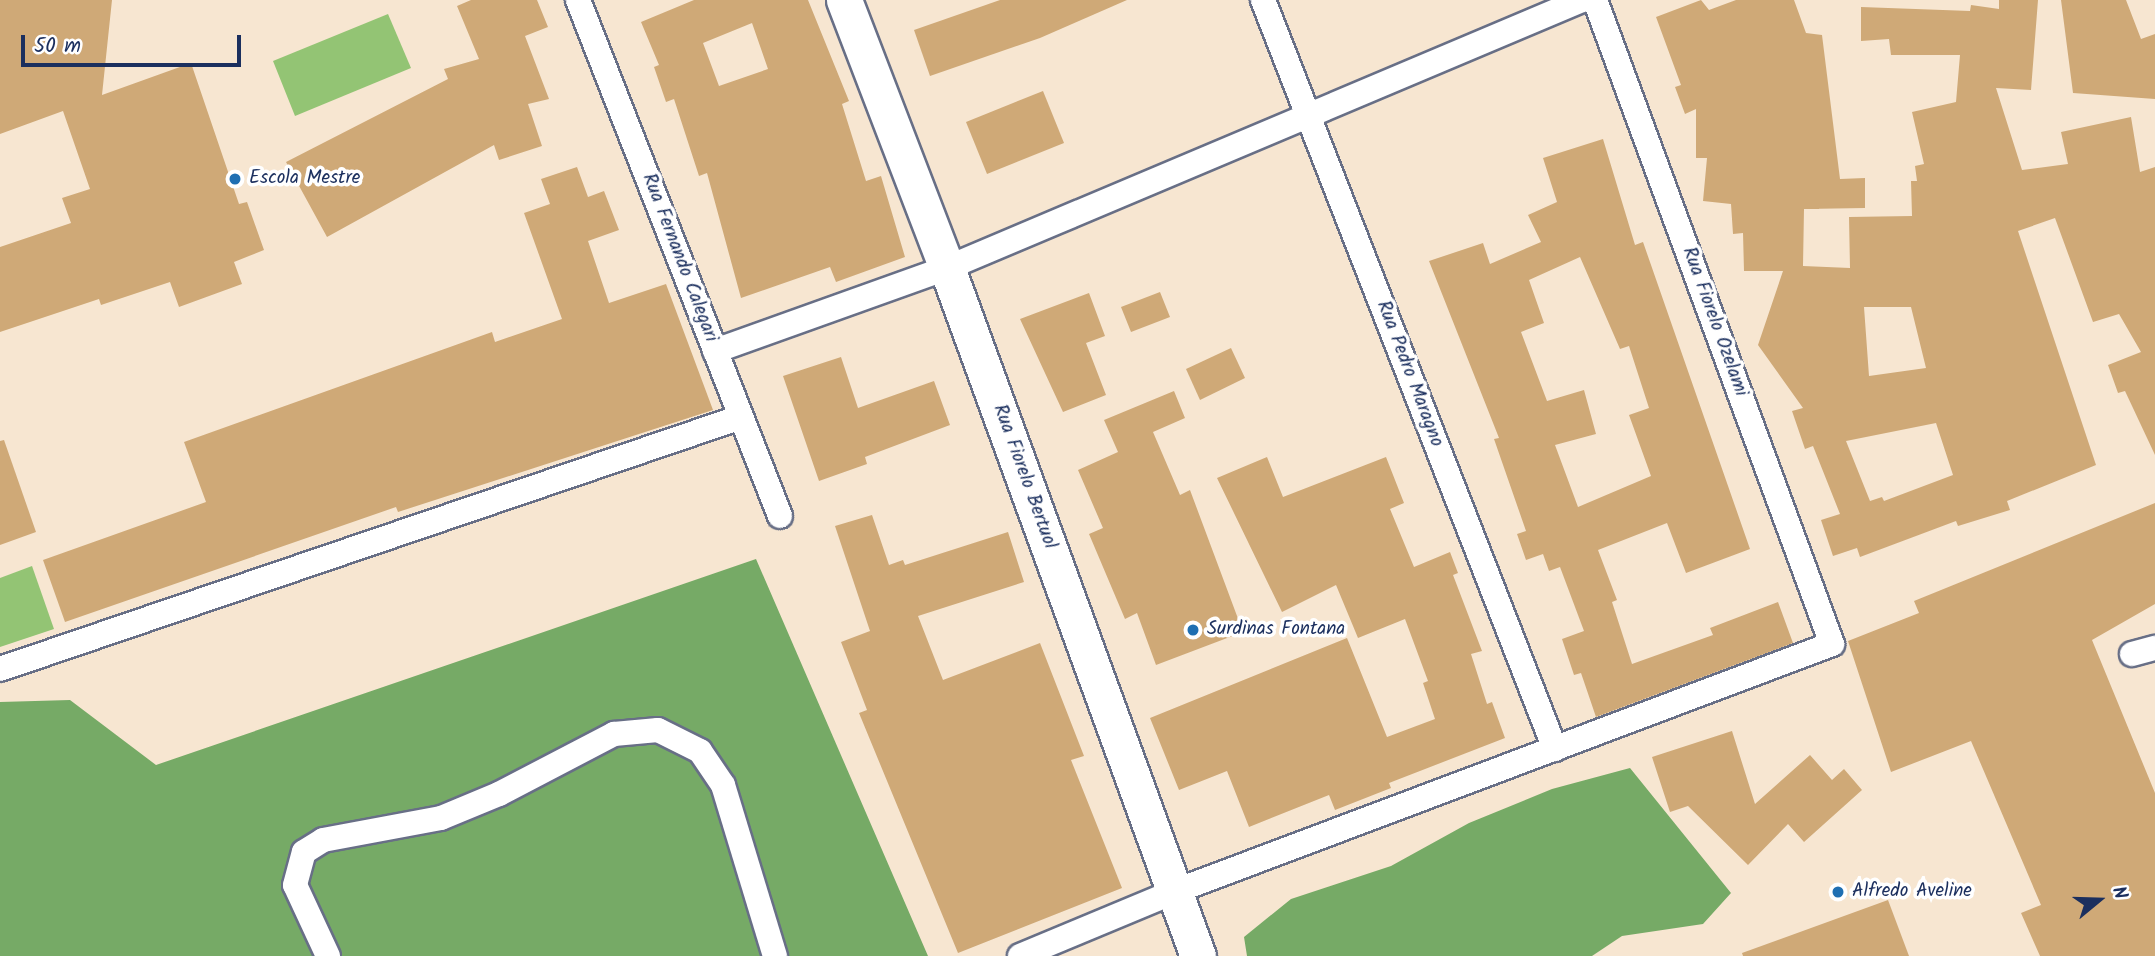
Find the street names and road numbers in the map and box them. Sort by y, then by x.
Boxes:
street label: Rua Fernando Calegari [636,171,722,345]
street label: Rua Fiorelo Ozelami [1676,244,1752,400]
street label: Rua Pedro Maragno [1371,298,1447,450]
street label: Rua Fiorelo Bertuol [987,402,1061,552]

